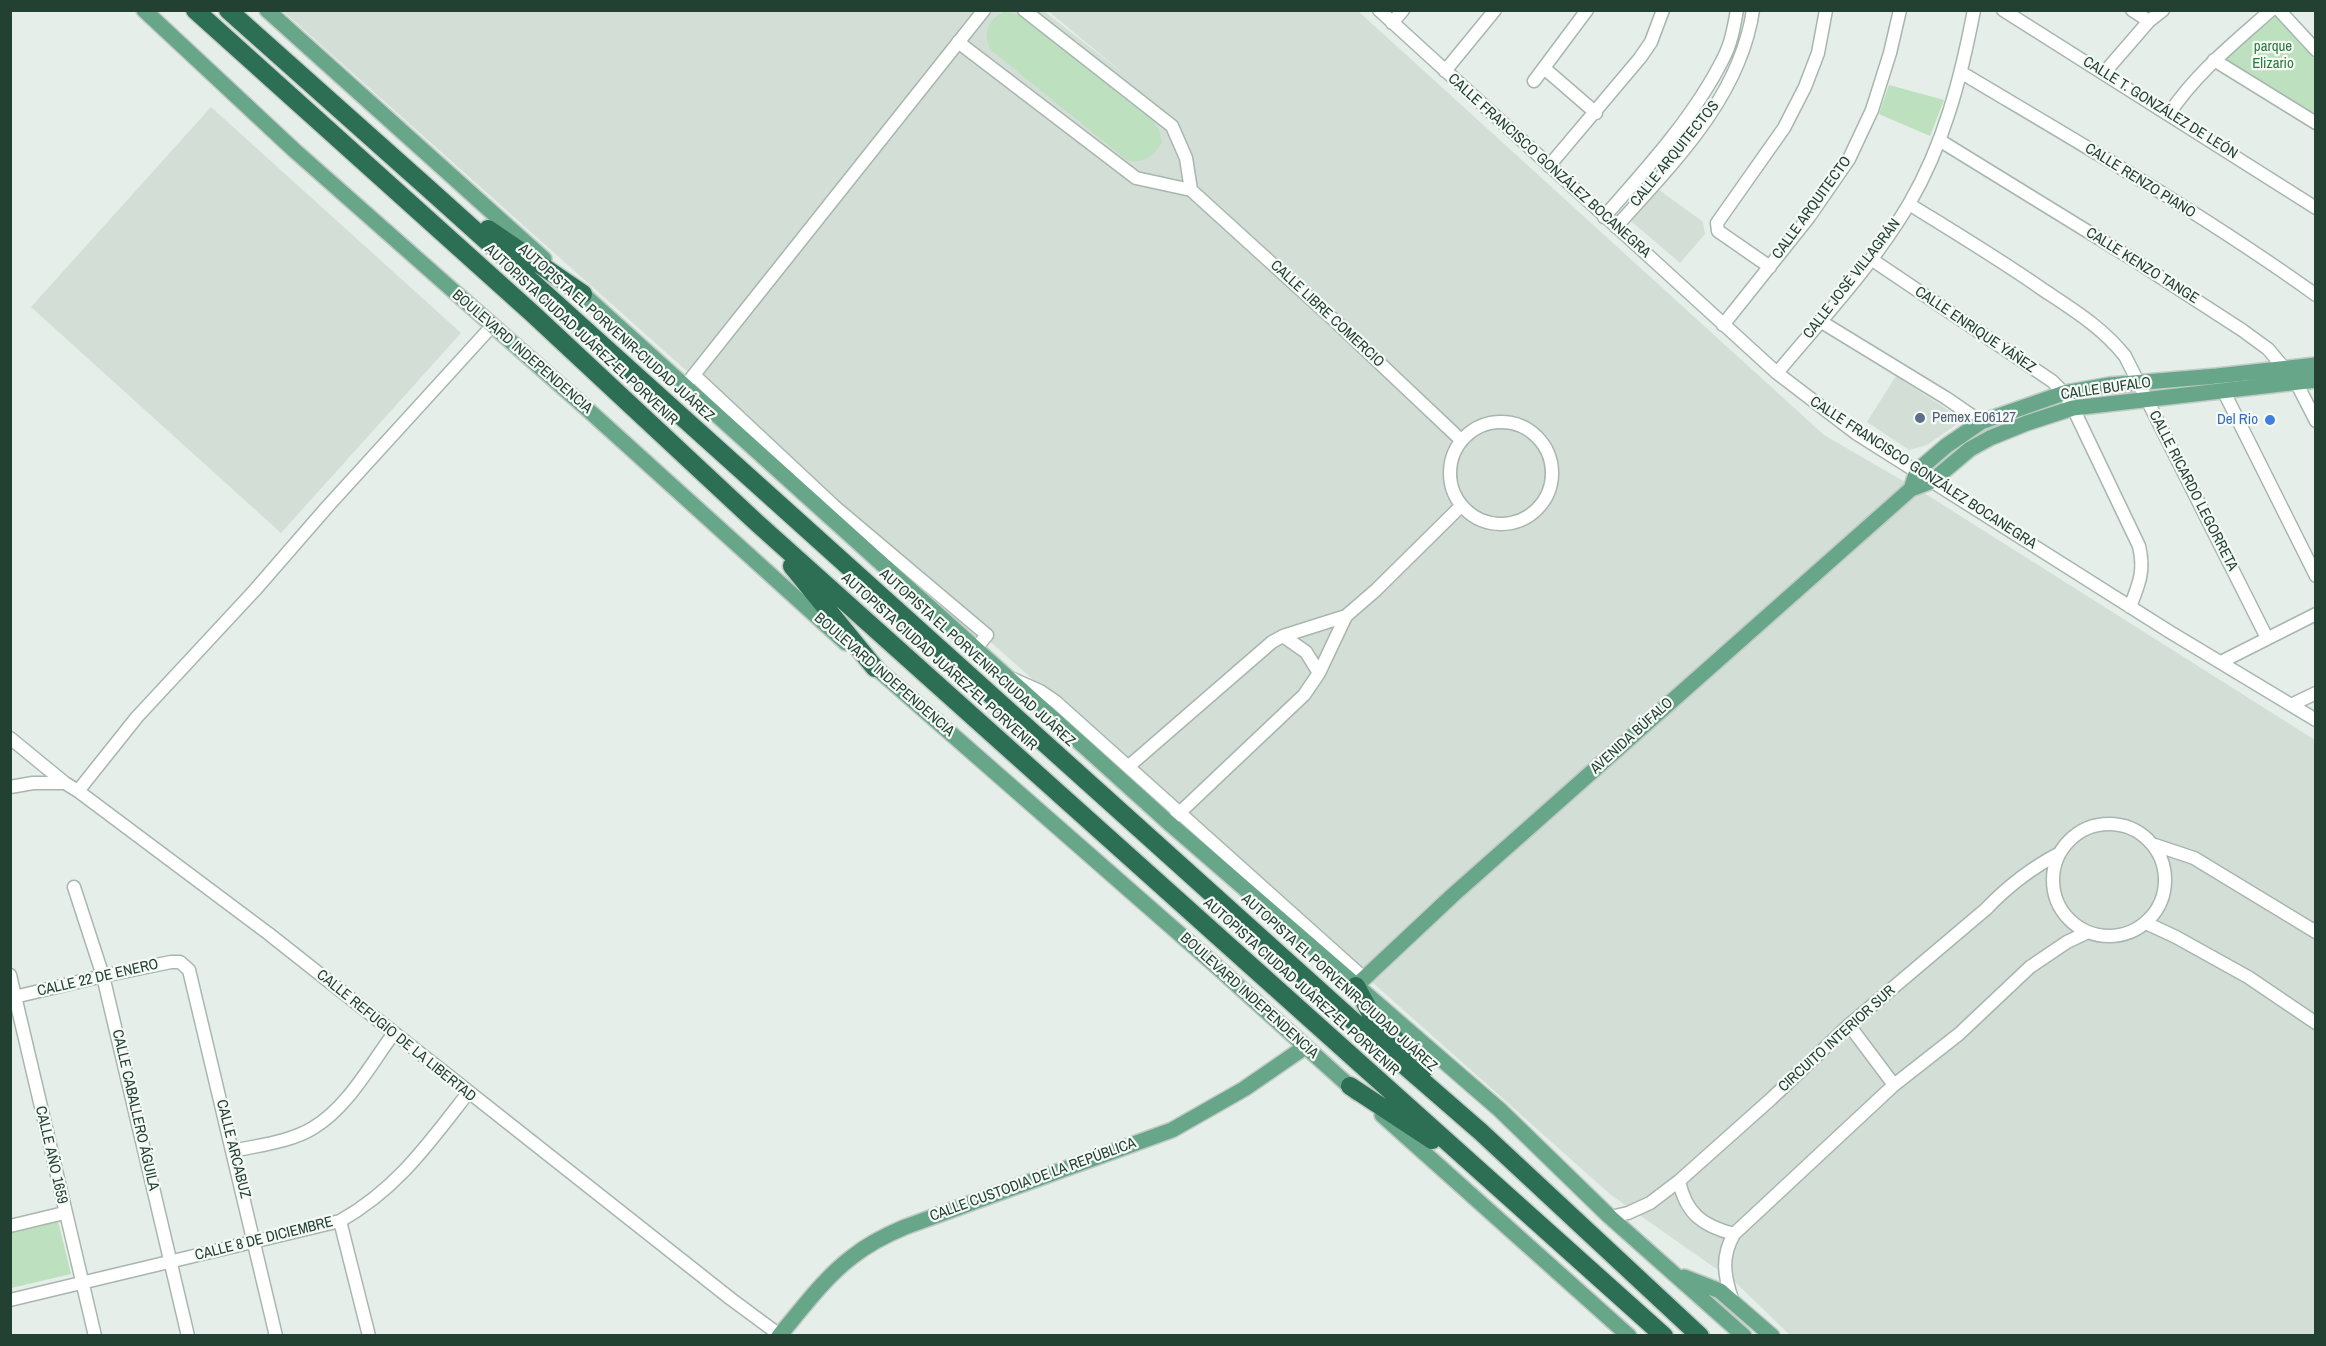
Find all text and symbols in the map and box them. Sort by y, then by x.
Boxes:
park label: parque Elizario [2252,38,2294,73]
street label: CALLE T. GONZÁLEZ DE LEÓN [2079,53,2241,163]
street label: CALLE FRANCISCO GONZÁLEZ BOCANEGRA [1444,70,1654,262]
street label: CALLE ARQUITECTOS [1627,97,1723,211]
street label: CALLE RENZO PIANO [2081,140,2199,222]
street label: CALLE ARQUITECTO [1769,153,1855,263]
street label: CALLE JOSÉ VILLAGRÁN [1800,216,1904,342]
street label: CALLE KENZO TANGE [2082,224,2202,308]
street label: AUTOPISTA EL PORVENIR-CIUDAD JUÁREZ [514,240,718,426]
street label: AUTOPISTA CIUDAD JUÁREZ-EL PORVENIR [481,241,681,429]
street label: CALLE LIBRE COMERCIO [1266,257,1388,371]
street label: CALLE ENRIQUE YÁÑEZ [1911,283,2039,377]
street label: BOULEVARD INDEPENDENCIA [448,286,596,418]
street label: CALLE BUFALO [2060,374,2152,404]
street label: CALLE FRANCISCO GONZÁLEZ BOCANEGRA [1806,393,2040,553]
street label: CALLE RICARDO LEGORRETA [2145,408,2241,574]
place label: Pemex E06127 [1932,409,2016,427]
marker: Pemex E06127 [1913,411,1927,425]
place label: Del Rio [2217,411,2258,429]
marker: Del Rio [2263,413,2277,427]
street label: AUTOPISTA EL PORVENIR-CIUDAD JUÁREZ [875,565,1079,751]
street label: AUTOPISTA CIUDAD JUÁREZ-EL PORVENIR [837,569,1041,755]
street label: BOULEVARD INDEPENDENCIA [810,609,958,741]
street label: AVENIDA BÚFALO [1587,694,1677,778]
street label: AUTOPISTA EL PORVENIR-CIUDAD JUÁREZ [1237,890,1441,1076]
street label: AUTOPISTA CIUDAD JUÁREZ-EL PORVENIR [1199,894,1403,1080]
street label: BOULEVARD INDEPENDENCIA [1176,929,1322,1063]
street label: CALLE 22 DE ENERO [36,955,160,1001]
street label: CALLE REFUGIO DE LA LIBERTAD [313,966,479,1106]
street label: CIRCUITO INTERIOR SUR [1775,982,1899,1096]
street label: CALLE CABALLERO ÁGUILA [108,1028,162,1192]
street label: CALLE ARCABUZ [212,1098,254,1200]
street label: CALLE AÑO 1659 [31,1104,71,1206]
street label: CALLE CUSTODIA DE LA REPÚBLICA [928,1134,1138,1226]
street label: CALLE 8 DE DICIEMBRE [193,1213,335,1265]

